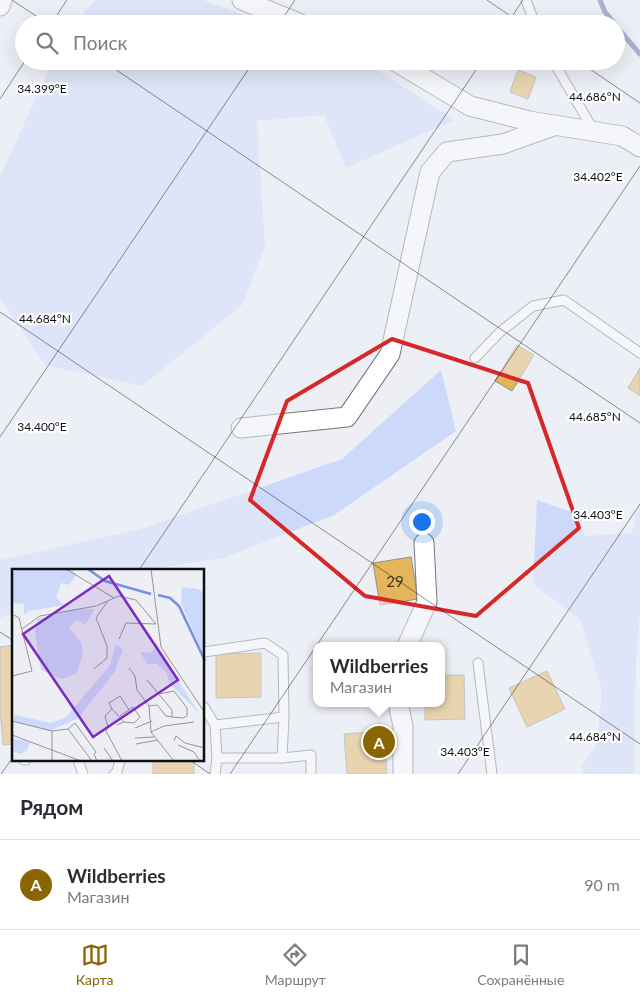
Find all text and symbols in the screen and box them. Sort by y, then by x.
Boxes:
search box [15,15,625,70]
icon: search [33,29,61,57]
text: Поиск [73,31,127,54]
text: 34.399°E [17,81,67,96]
text: 44.686°N [569,89,621,104]
text: 34.402°E [573,169,623,184]
text: 44.684°N [19,311,71,326]
text: 44.685°N [569,409,621,424]
text: 34.400°E [17,419,67,434]
text: 34.403°E [573,507,623,522]
your location [409,509,435,535]
inset map [12,569,205,762]
house number: 29 [386,572,404,590]
popup [313,642,445,707]
text: Wildberries [330,654,428,677]
text: Магазин [330,677,392,696]
pin: A [363,723,395,761]
text: 44.684°N [569,729,621,744]
text: 34.403°E [440,744,490,759]
text: Рядом [20,794,83,819]
text: Wildberries [67,864,166,887]
text: A [30,875,42,894]
text: 90 m [584,875,620,894]
text: Магазин [67,887,129,906]
tab: Карта [76,941,114,988]
tab: Маршрут [265,941,326,988]
tab: Сохранённые [477,941,564,988]

